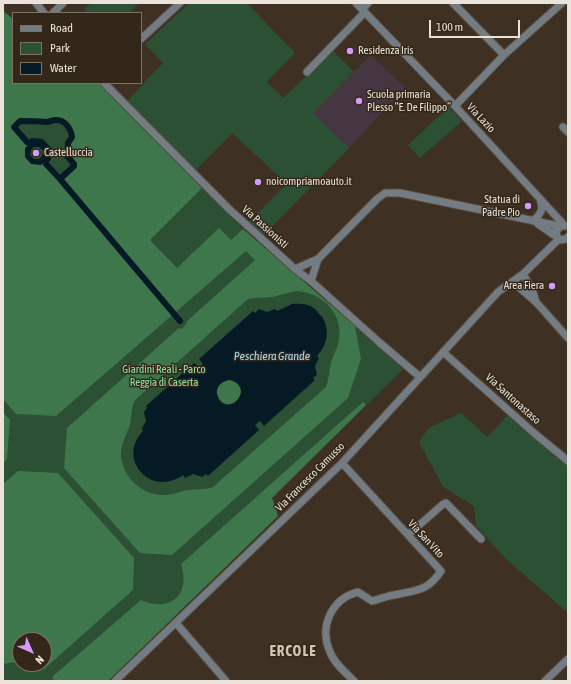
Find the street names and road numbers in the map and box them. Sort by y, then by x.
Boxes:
street label: Via Lazio [464,100,498,136]
street label: Via Passionisti [239,203,291,251]
street label: Via Santonastaso [483,371,543,427]
street label: Via Francesco Camusso [273,440,347,514]
street label: Via San Vito [405,517,447,561]

